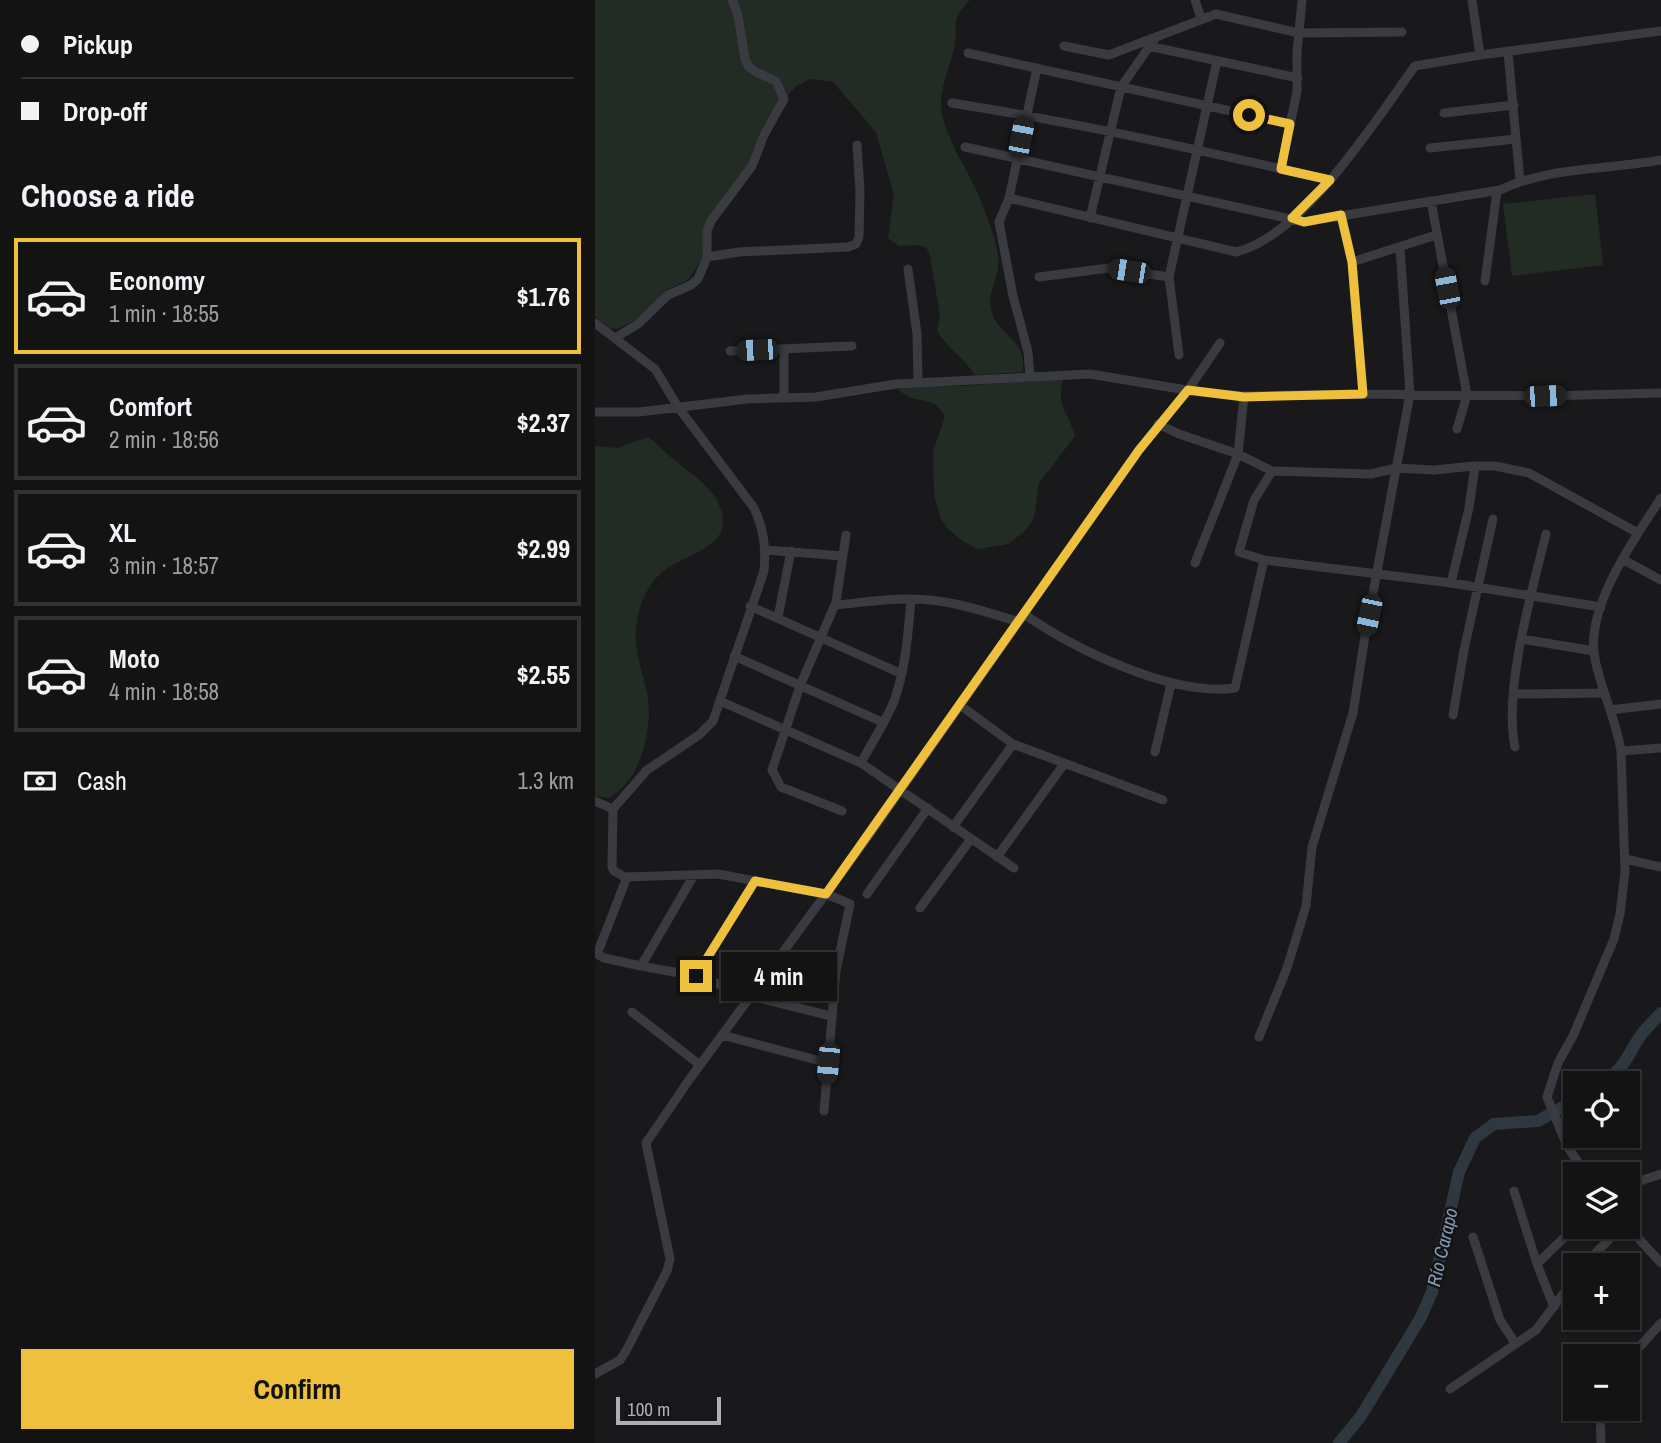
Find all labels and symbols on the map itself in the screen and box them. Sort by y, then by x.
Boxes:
route start [1233,99,1265,131]
car [1007,114,1036,160]
car [1107,257,1152,285]
car [1433,265,1462,311]
car [736,339,779,361]
car [1524,385,1567,407]
car [1355,592,1384,638]
callout: 4 min [721,951,836,1000]
route end [680,960,712,992]
car [816,1041,841,1085]
water label: Río Carapo [1420,1205,1464,1289]
scale bar [616,1394,721,1426]

